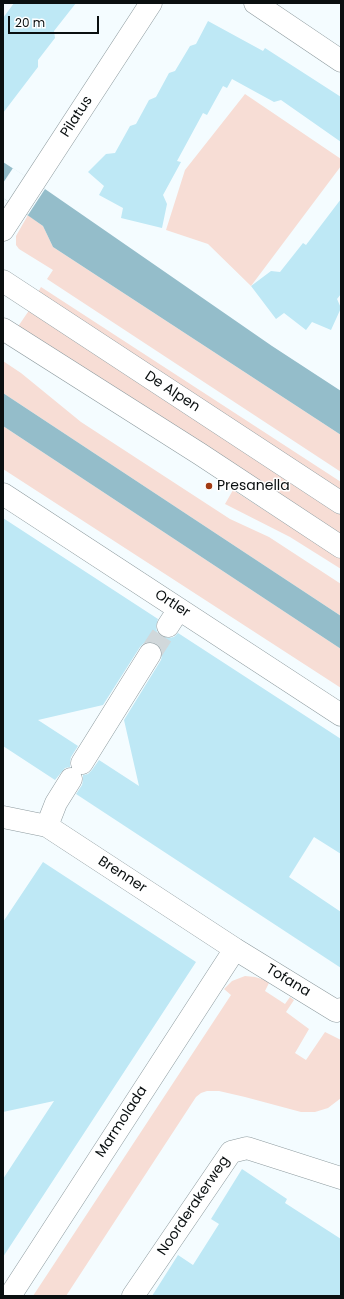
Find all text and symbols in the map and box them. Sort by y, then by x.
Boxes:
scale bar [10,8,101,34]
text: 20 m [15,14,45,31]
street label: Pilatus [57,93,97,141]
street label: De Alpen [141,368,203,416]
place label: Presanella [217,478,290,494]
marker: Presanella [204,481,214,491]
street label: Ortler [151,586,193,622]
street label: Brenner [95,853,149,897]
street label: Tofana [263,961,313,1001]
street label: Marmolada [93,1083,151,1161]
street label: Noorderakerweg [154,1153,234,1259]

